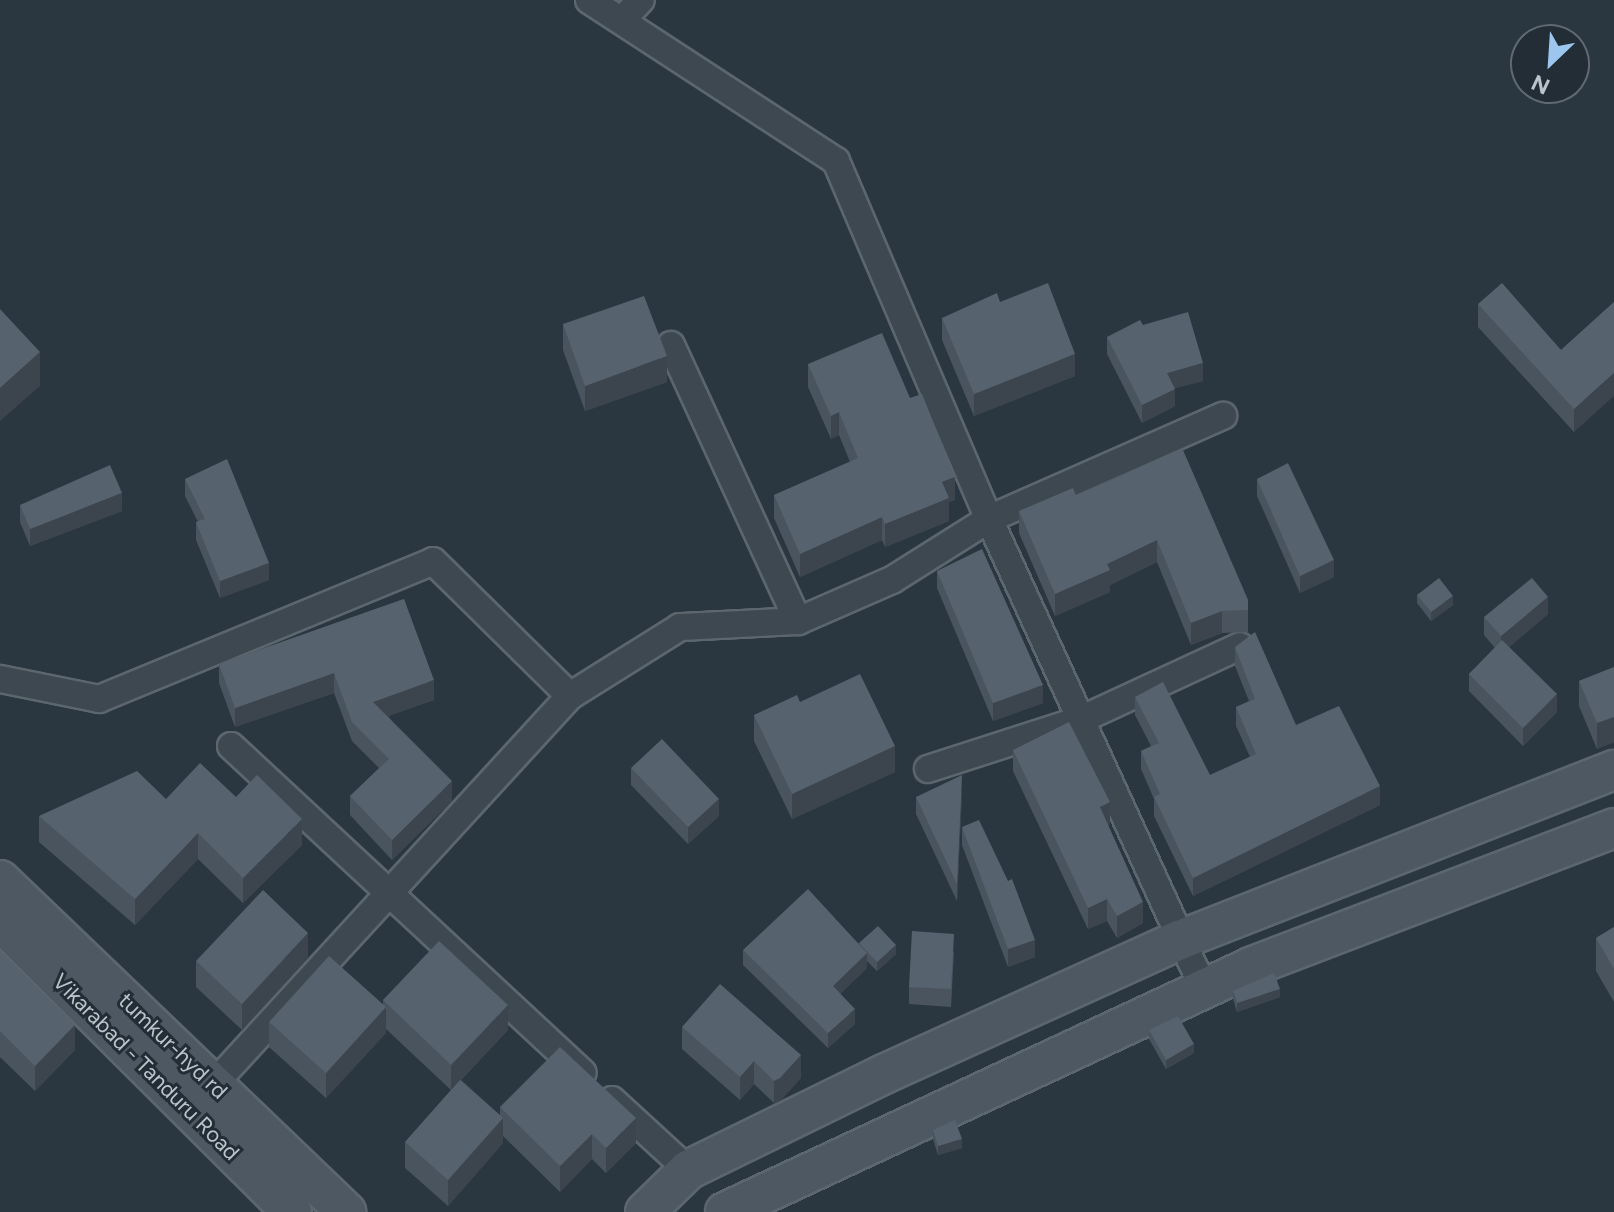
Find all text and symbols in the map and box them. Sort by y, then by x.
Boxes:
north arrow [1510,24,1590,104]
text: N [1527,69,1554,100]
street label: Vikarabad - Tanduru Road [47,968,245,1166]
street label: tumkur-hyd rd [113,988,233,1104]

